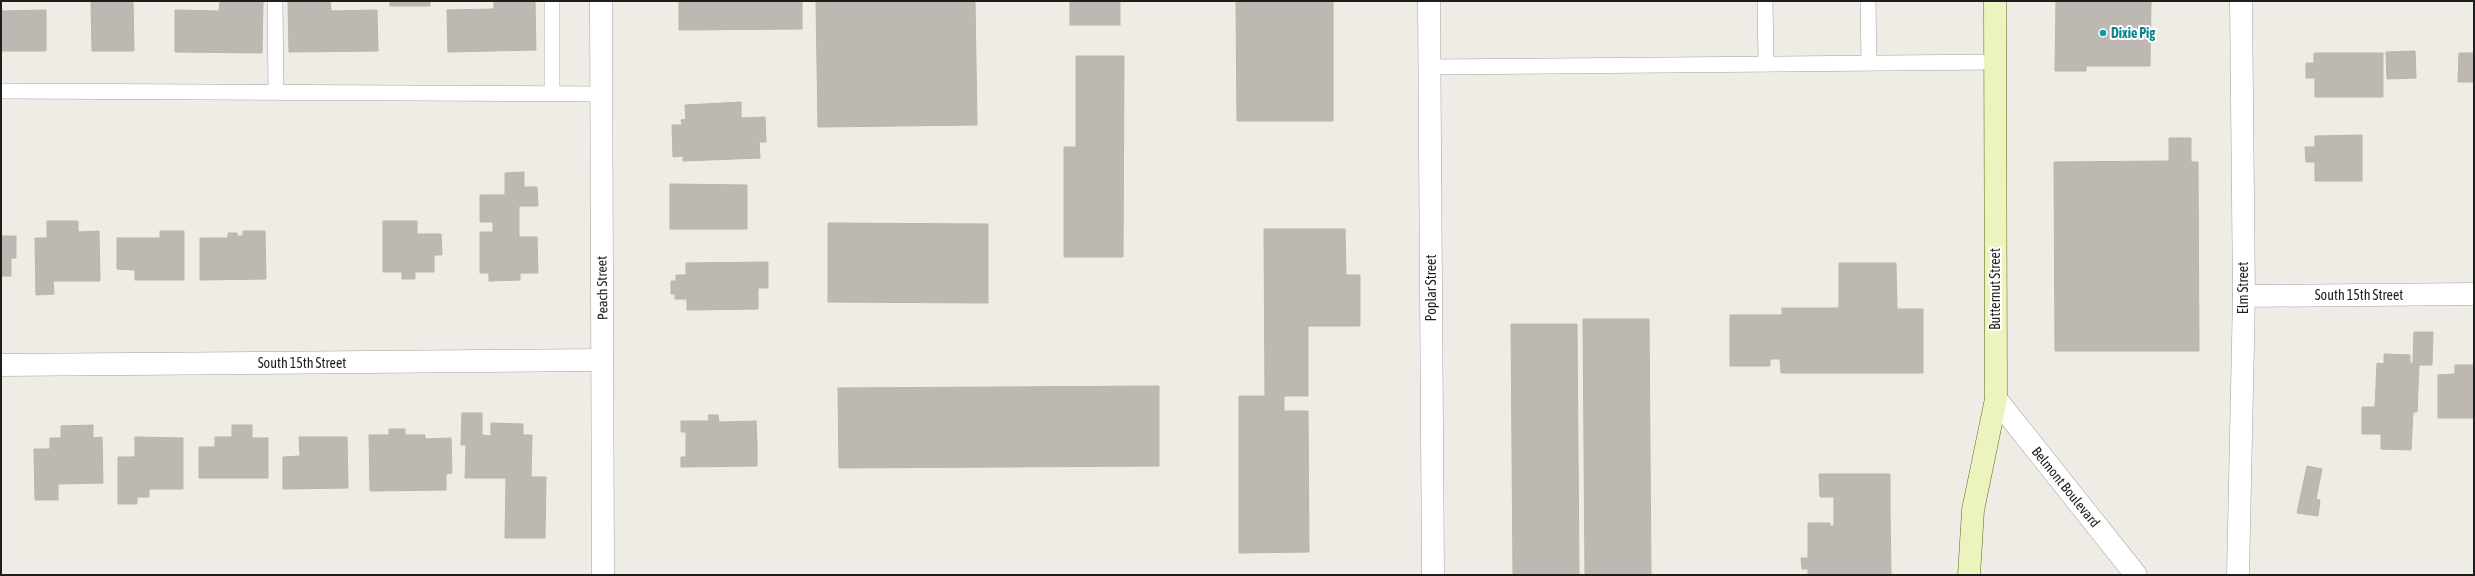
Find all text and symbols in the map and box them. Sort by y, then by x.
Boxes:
place label: Dixie Pig [2111,25,2156,41]
marker: Dixie Pig [2098,28,2108,38]
street label: Butternut Street [1987,248,2003,330]
street label: Poplar Street [1423,255,1439,321]
street label: Peach Street [593,256,611,320]
street label: Elm Street [2235,262,2251,314]
street label: South 15th Street [2315,287,2403,303]
street label: South 15th Street [258,355,346,371]
street label: Belmont Boulevard [2029,444,2103,530]

